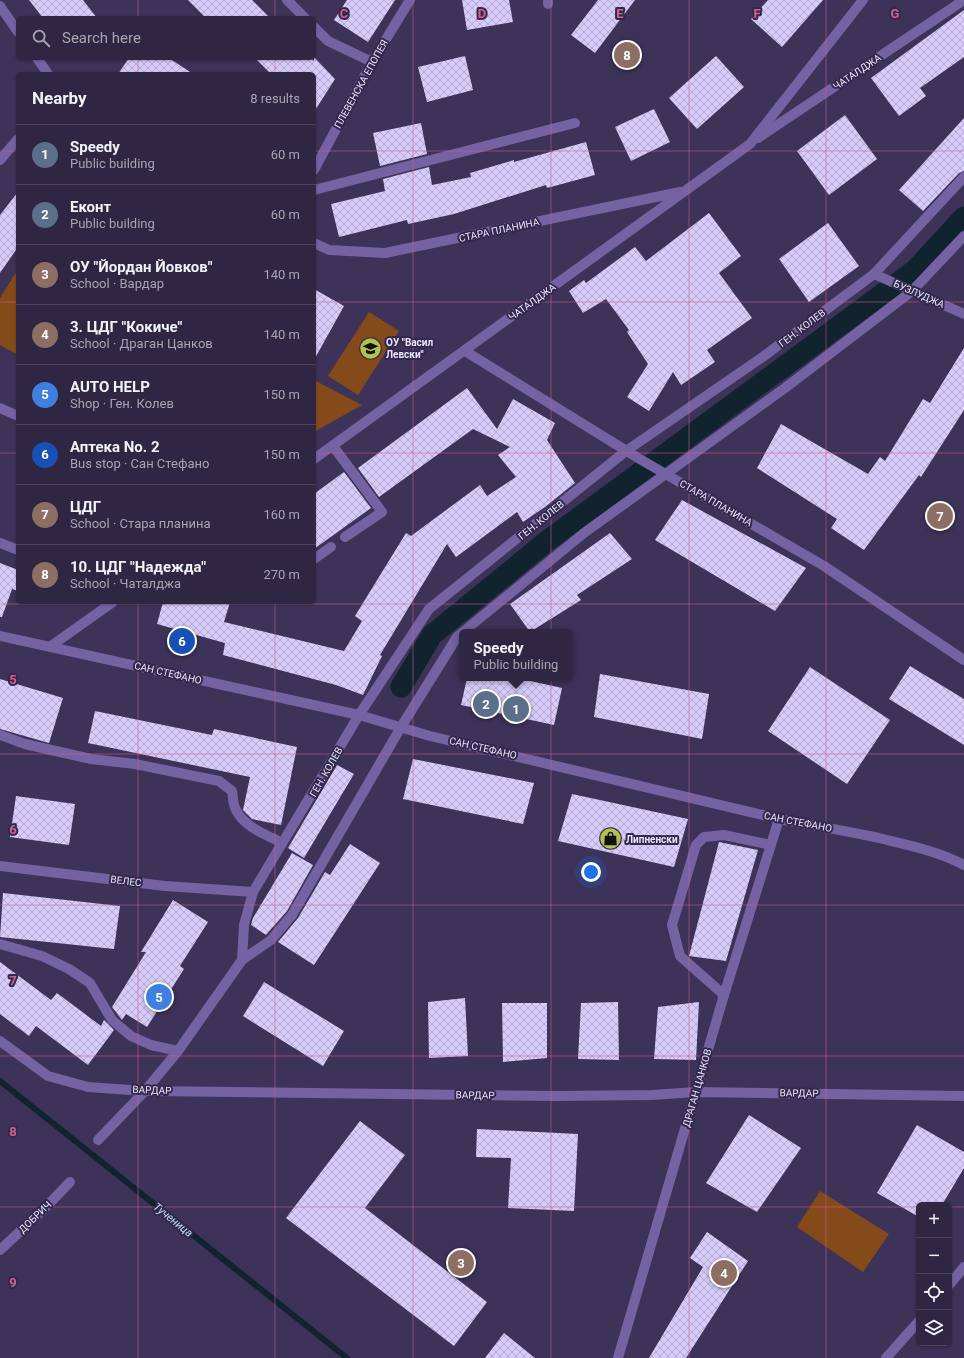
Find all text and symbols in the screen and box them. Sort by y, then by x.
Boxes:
text: C [340,6,349,21]
text: D [478,6,486,21]
text: E [616,6,624,21]
text: F [753,6,761,21]
text: G [891,6,900,21]
search box [16,16,316,60]
icon: search [30,27,52,49]
text: Search here [62,29,141,47]
street label: ПЛЕВЕНСКА ЕПОПЕЯ [332,38,390,130]
pin: 8 [614,40,640,70]
street label: ЧАТАЛДЖА [831,52,883,92]
text: Nearby [32,88,87,108]
text: 8 results [250,91,300,106]
text: Speedy [70,138,120,156]
text: 1 [41,147,49,162]
text: 60 m [271,147,300,162]
text: Public building [70,156,155,171]
text: Еконт [70,198,111,216]
text: 2 [41,207,49,222]
text: 60 m [271,207,300,222]
text: Public building [70,216,155,231]
street label: СТАРА ПЛАНИНА [458,216,541,244]
text: ОУ "Йордан Йовков" [70,258,212,276]
text: 3 [41,267,49,282]
text: 140 m [263,267,300,282]
text: School · Вардар [70,276,164,291]
street label: БУЗЛУДЖА [892,278,947,310]
street label: ЧАТАЛДЖА [506,281,558,323]
street label: ГЕН. КОЛЕВ [777,307,827,349]
text: 3. ЦДГ "Кокиче" [70,318,182,336]
text: 4 [41,327,49,342]
text: 140 m [263,327,300,342]
school or university icon: ОУ "Васил Левски" [358,335,384,361]
text: School · Драган Цанков [70,336,213,351]
place label: ОУ "Васил Левски" [386,337,433,360]
text: AUTO HELP [70,378,150,396]
text: 5 [41,387,49,402]
text: 150 m [263,387,300,402]
text: Shop · Ген. Колев [70,396,174,411]
text: Аптека No. 2 [70,438,160,456]
text: 6 [41,447,49,462]
text: 150 m [263,447,300,462]
text: Bus stop · Сан Стефано [70,456,209,471]
street label: СТАРА ПЛАНИНА [678,478,755,528]
text: ЦДГ [70,498,101,516]
street label: ГЕН. КОЛЕВ [516,498,566,542]
pin: 7 [927,501,953,531]
text: 7 [41,507,49,522]
text: 160 m [263,507,300,522]
text: School · Стара планина [70,516,210,531]
text: 10. ЦДГ "Надежда" [70,558,206,576]
text: 8 [41,567,49,582]
text: 270 m [263,567,300,582]
text: School · Чаталджа [70,576,181,591]
pin: 6 [169,626,195,656]
popup [459,629,573,681]
text: Speedy [474,639,523,657]
text: Public building [474,657,558,672]
street label: САН СТЕФАНО [133,659,203,686]
text: 5 [9,672,17,687]
pin: 2 [473,689,499,719]
pin: 1 [503,694,529,724]
street label: САН СТЕФАНО [448,734,518,761]
street label: ГЕН. КОЛЕВ [307,745,345,799]
street label: САН СТЕФАНО [763,809,833,834]
text: 6 [9,822,17,837]
shop icon: Липненски [597,826,623,852]
place label: Липненски [626,834,678,845]
your location [581,862,601,882]
street label: ВЕЛЕС [110,874,143,888]
text: 7 [9,973,17,988]
pin: 5 [146,982,172,1012]
street label: ДРАГАН ЦАНКОВ [681,1048,713,1128]
street label: ВАРДАР [132,1084,172,1096]
street label: ВАРДАР [779,1087,819,1099]
street label: ВАРДАР [455,1089,495,1101]
text: 8 [9,1124,17,1139]
street label: ДОБРИЧ [17,1199,53,1235]
water label: Тученица [151,1200,195,1240]
map controls [916,1202,952,1346]
button: + [916,1202,952,1238]
button: − [916,1238,952,1274]
pin: 3 [448,1248,474,1278]
pin: 4 [711,1258,737,1288]
button: locate [916,1274,952,1310]
text: 9 [9,1275,17,1290]
button: layers [916,1310,952,1346]

